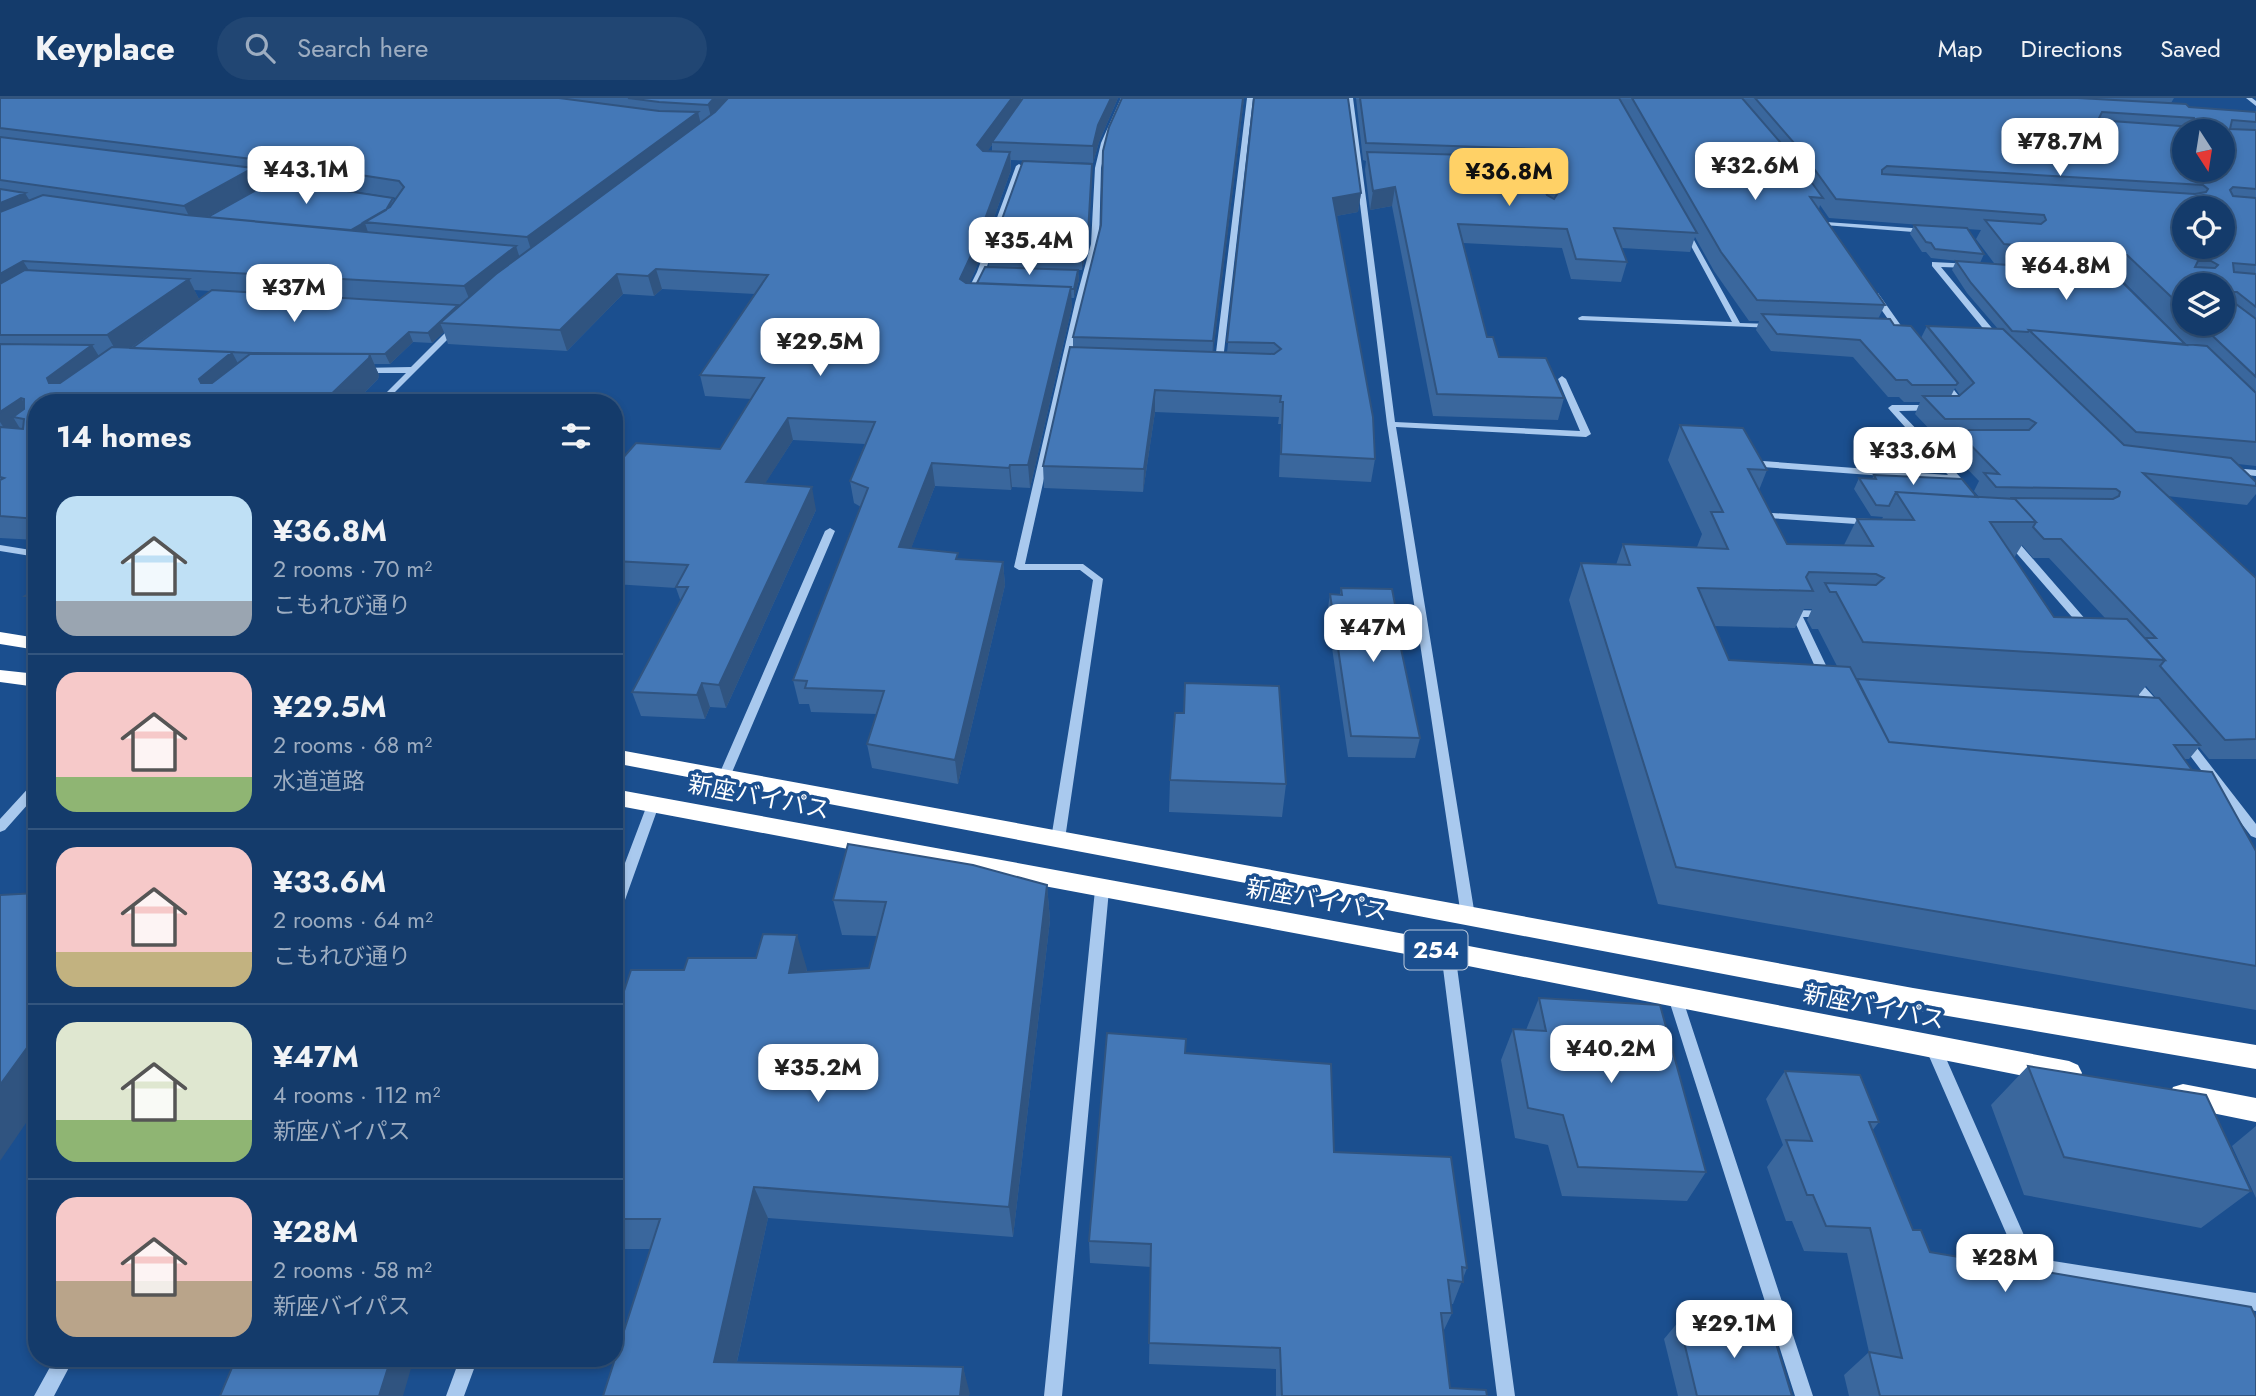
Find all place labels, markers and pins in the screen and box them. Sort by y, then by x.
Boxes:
pin: ¥78.7M [2003,118,2117,178]
pin: ¥32.6M [1698,142,1812,202]
pin: ¥43.1M [249,146,363,206]
pin: ¥36.8M [1452,148,1566,208]
pin: ¥35.4M [972,218,1086,277]
pin: ¥64.8M [2009,242,2123,302]
pin: ¥37M [253,264,335,324]
pin: ¥29.5M [763,318,877,378]
pin: ¥33.6M [1856,428,1970,487]
pin: ¥47M [1332,604,1414,664]
pin: ¥40.2M [1554,1026,1668,1085]
pin: ¥35.2M [761,1044,875,1104]
pin: ¥28M [1964,1234,2046,1294]
pin: ¥29.1M [1677,1300,1791,1360]

